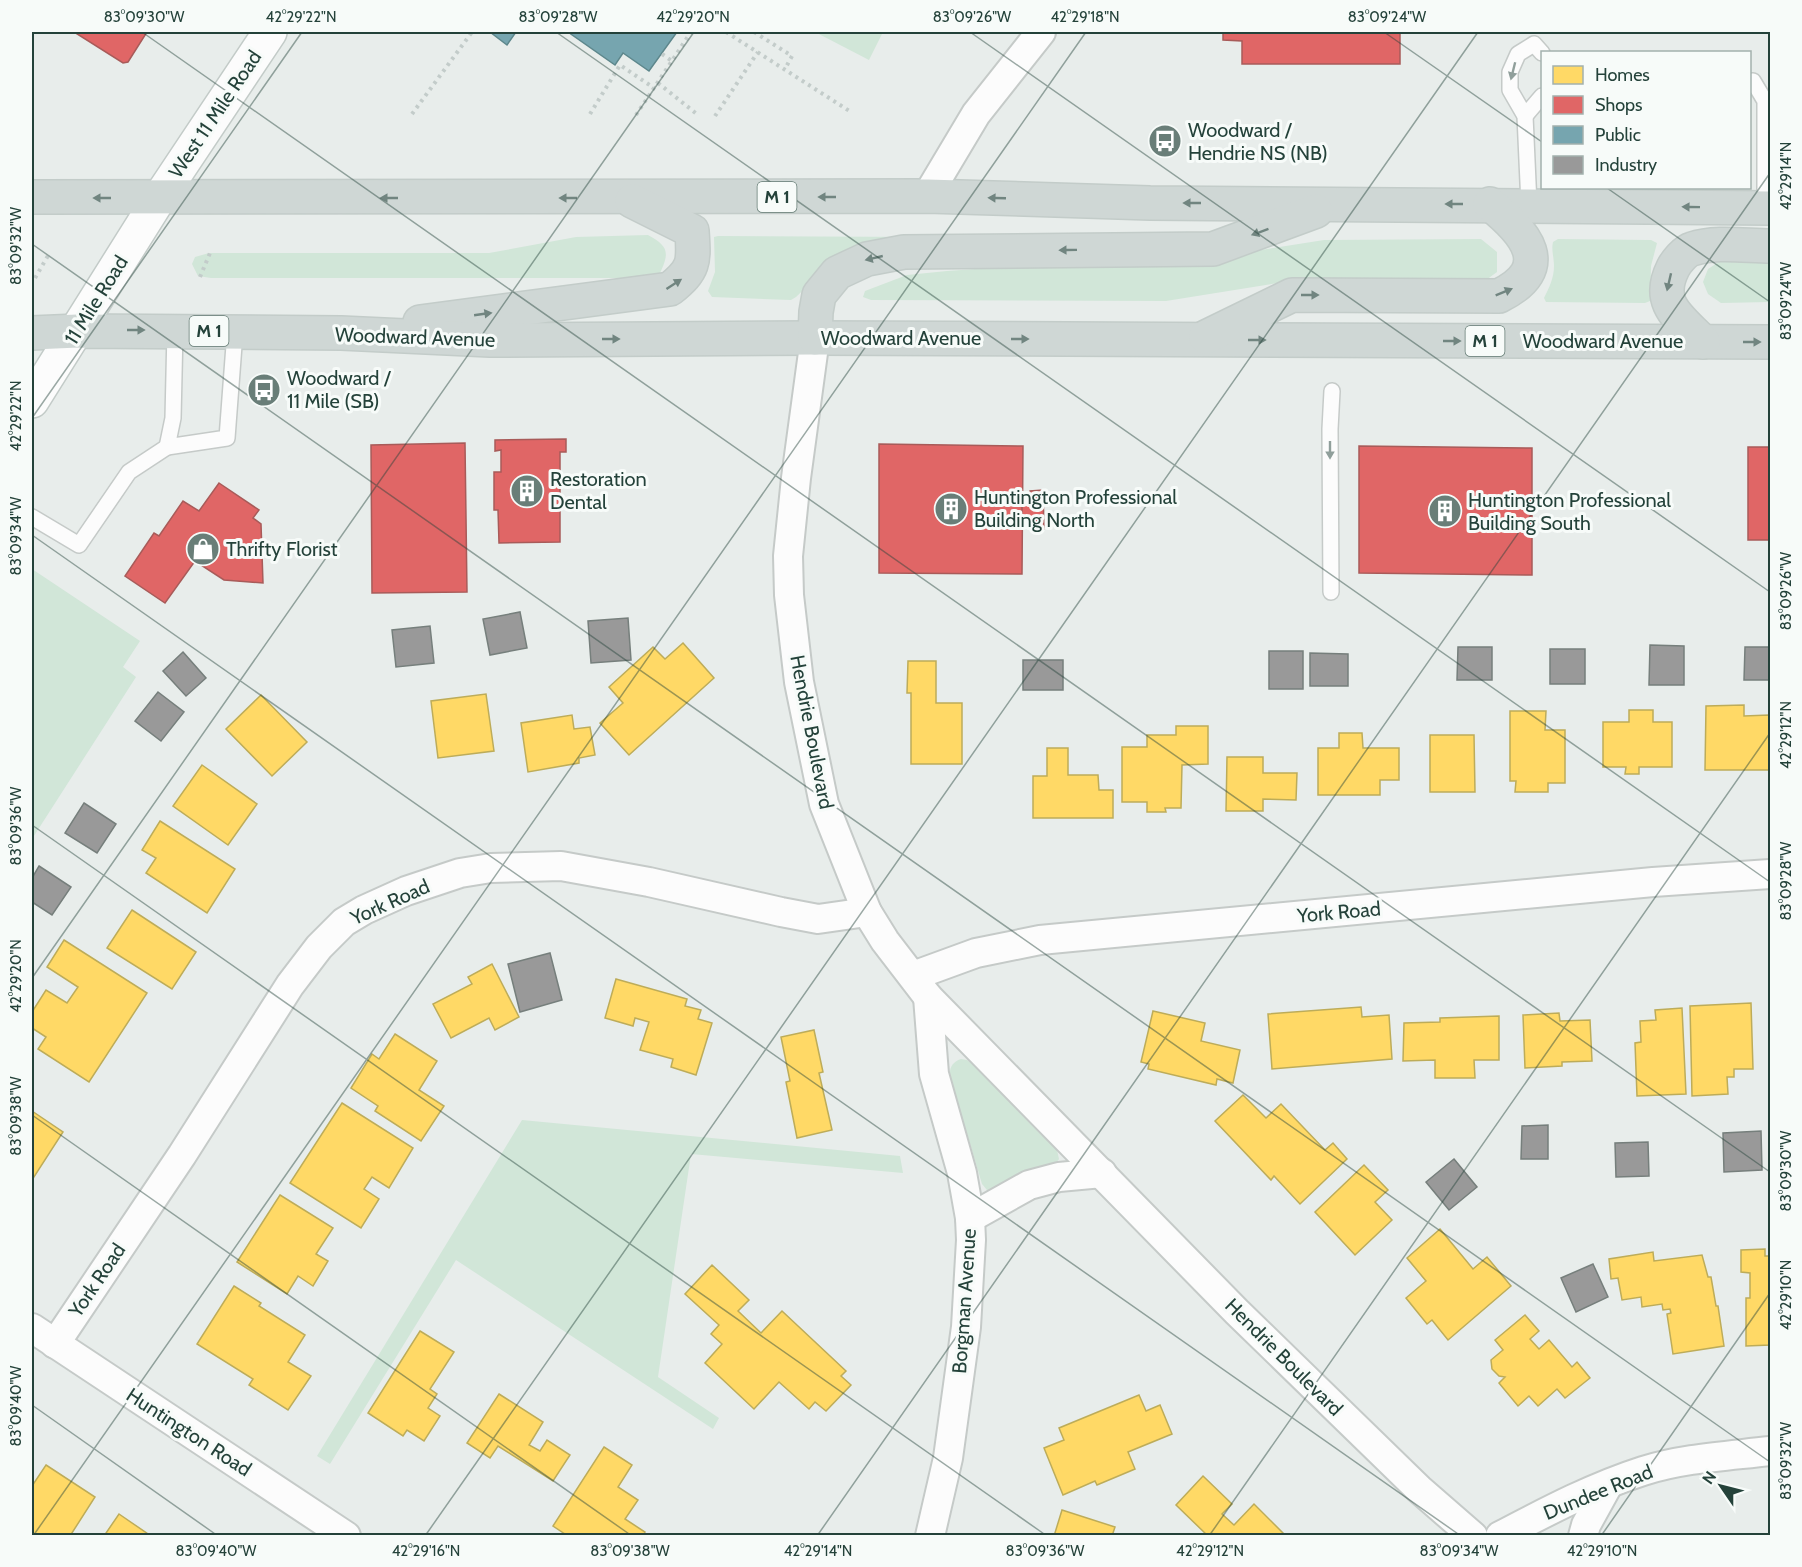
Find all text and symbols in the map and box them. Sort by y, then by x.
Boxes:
text: 83°09'30"W [104,8,185,26]
text: 42°29'22"N [266,8,336,26]
text: 83°09'28"W [518,8,598,26]
text: 42°29'20"N [656,8,730,26]
text: 83°09'26"W [933,8,1012,26]
text: 42°29'18"N [1050,8,1120,26]
text: 83°09'24"W [1348,8,1427,26]
street label: West 11 Mile Road [164,46,266,182]
legend [1541,51,1751,189]
one-way arrow [1507,62,1517,80]
text: Homes [1595,64,1650,86]
text: Shops [1595,94,1643,116]
place label: Woodward / Hendrie NS (NB) [1188,118,1328,165]
bus stop icon: Woodward / Hendrie NS (NB) [1147,123,1183,159]
text: Public [1595,124,1641,146]
text: 42°29'14"N [1777,142,1795,210]
text: Industry [1595,154,1657,176]
road number: M 1 [758,182,796,212]
one-way arrow [817,192,836,202]
one-way arrow [92,193,111,203]
one-way arrow [379,193,398,203]
one-way arrow [558,193,577,203]
one-way arrow [988,193,1007,203]
one-way arrow [1182,198,1201,208]
one-way arrow [1445,199,1464,209]
one-way arrow [1682,202,1701,212]
text: 83°09'32"W [7,206,25,285]
one-way arrow [1251,227,1269,237]
one-way arrow [1059,246,1078,255]
street label: 11 Mile Road [59,251,133,349]
one-way arrow [864,254,883,263]
text: 83°09'24"W [1777,261,1795,340]
one-way arrow [1663,273,1673,291]
one-way arrow [666,279,683,290]
one-way arrow [1495,287,1513,297]
one-way arrow [1300,290,1319,300]
one-way arrow [473,309,492,318]
road number: M 1 [190,316,228,346]
street label: Woodward Avenue [334,322,496,352]
one-way arrow [127,325,146,335]
street label: Woodward Avenue [821,326,981,350]
road number: M 1 [1466,326,1504,356]
street label: Woodward Avenue [1523,329,1683,353]
one-way arrow [601,334,620,344]
one-way arrow [1011,334,1030,344]
one-way arrow [1248,335,1267,345]
one-way arrow [1443,336,1462,346]
one-way arrow [1743,337,1762,347]
place label: Woodward / 11 Mile (SB) [287,366,392,413]
bus stop icon: Woodward / 11 Mile (SB) [246,372,282,408]
text: 42°29'22"N [7,381,25,451]
one-way arrow [1325,440,1335,459]
place label: Restoration Dental [550,467,647,514]
building icon: Restoration Dental [509,473,545,509]
place label: Huntington Professional Building North [974,485,1177,532]
place label: Huntington Professional Building South [1468,488,1671,535]
building icon: Huntington Professional Building North [933,491,969,527]
building icon: Huntington Professional Building South [1427,493,1463,529]
text: 83°09'34"W [7,496,25,575]
shop icon: Thrifty Florist [185,531,221,567]
place label: Thrifty Florist [226,537,338,561]
text: 83°09'26"W [1777,551,1795,630]
street label: Hendrie Boulevard [785,653,839,811]
text: 42°29'12"N [1777,701,1795,769]
text: 83°09'36"W [7,786,25,865]
text: 83°09'28"W [1777,841,1795,921]
street label: York Road [346,874,433,930]
street label: York Road [1295,896,1382,928]
text: 42°29'20"N [7,939,25,1013]
text: 83°09'38"W [7,1076,25,1156]
text: 83°09'30"W [1777,1130,1795,1211]
street label: Borgman Avenue [947,1228,981,1374]
street label: York Road [63,1239,130,1322]
text: 42°29'10"N [1777,1260,1795,1330]
street label: Hendrie Boulevard [1220,1293,1348,1421]
text: 83°09'40"W [7,1365,25,1447]
street label: Huntington Road [122,1383,256,1481]
text: 83°09'32"W [1777,1421,1795,1500]
north arrow [1691,1456,1751,1516]
street label: Dundee Road [1540,1459,1656,1525]
text: N [1698,1468,1720,1488]
text: 83°09'40"W [175,1542,257,1560]
text: 42°29'16"N [392,1542,460,1560]
text: 83°09'38"W [590,1542,670,1560]
text: 42°29'14"N [784,1542,852,1560]
text: 83°09'36"W [1006,1542,1085,1560]
text: 42°29'12"N [1176,1542,1244,1560]
text: 83°09'34"W [1420,1542,1499,1560]
text: 42°29'10"N [1567,1542,1637,1560]

